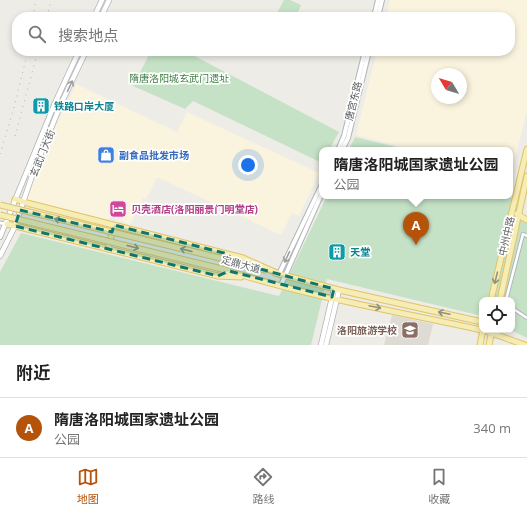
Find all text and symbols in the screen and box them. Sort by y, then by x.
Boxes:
search box [12,12,515,56]
icon: search [26,23,48,45]
text: 搜索地点 [58,25,118,45]
north arrow [431,68,467,104]
park label: 隋唐洛阳城玄武门遗址 [129,71,229,85]
one-way arrow [67,80,74,92]
street label: 唐宫东路 [341,80,365,122]
building icon: 铁路口岸大厦 [31,96,51,116]
place label: 铁路口岸大厦 [54,99,114,113]
street label: 玄武门大街 [26,127,58,179]
shop icon: 副食品批发市场 [96,145,116,165]
popup [319,147,513,199]
place label: 副食品批发市场 [119,148,189,162]
text: 隋唐洛阳城国家遗址公园 [333,154,499,174]
your location [238,155,258,175]
text: 公园 [333,175,360,193]
hotel icon: 贝壳酒店(洛阳丽景门明堂店) [108,199,128,219]
place label: 贝壳酒店(洛阳丽景门明堂店) [131,202,258,216]
pin: A [403,212,429,245]
one-way arrow [53,215,66,223]
street label: 中州中路 [495,215,517,257]
building icon: 天堂 [327,242,347,262]
one-way arrow [126,244,139,251]
place label: 天堂 [350,245,370,259]
one-way arrow [180,246,193,253]
one-way arrow [283,250,290,262]
street label: 定鼎大道 [220,252,262,276]
one-way arrow [492,271,499,284]
map controls [479,297,515,333]
button: locate [479,297,515,333]
one-way arrow [368,303,381,311]
one-way arrow [438,309,451,317]
school or university icon: 洛阳旅游学校 [400,320,420,340]
place label: 洛阳旅游学校 [337,323,397,337]
text: 附近 [16,361,50,384]
text: 隋唐洛阳城国家遗址公园 [54,409,219,429]
text: A [25,419,33,437]
text: 340 m [473,419,511,437]
text: 公园 [54,430,80,448]
tab: 地图 [77,466,99,506]
tab: 路线 [252,466,274,506]
tab: 收藏 [428,466,450,506]

